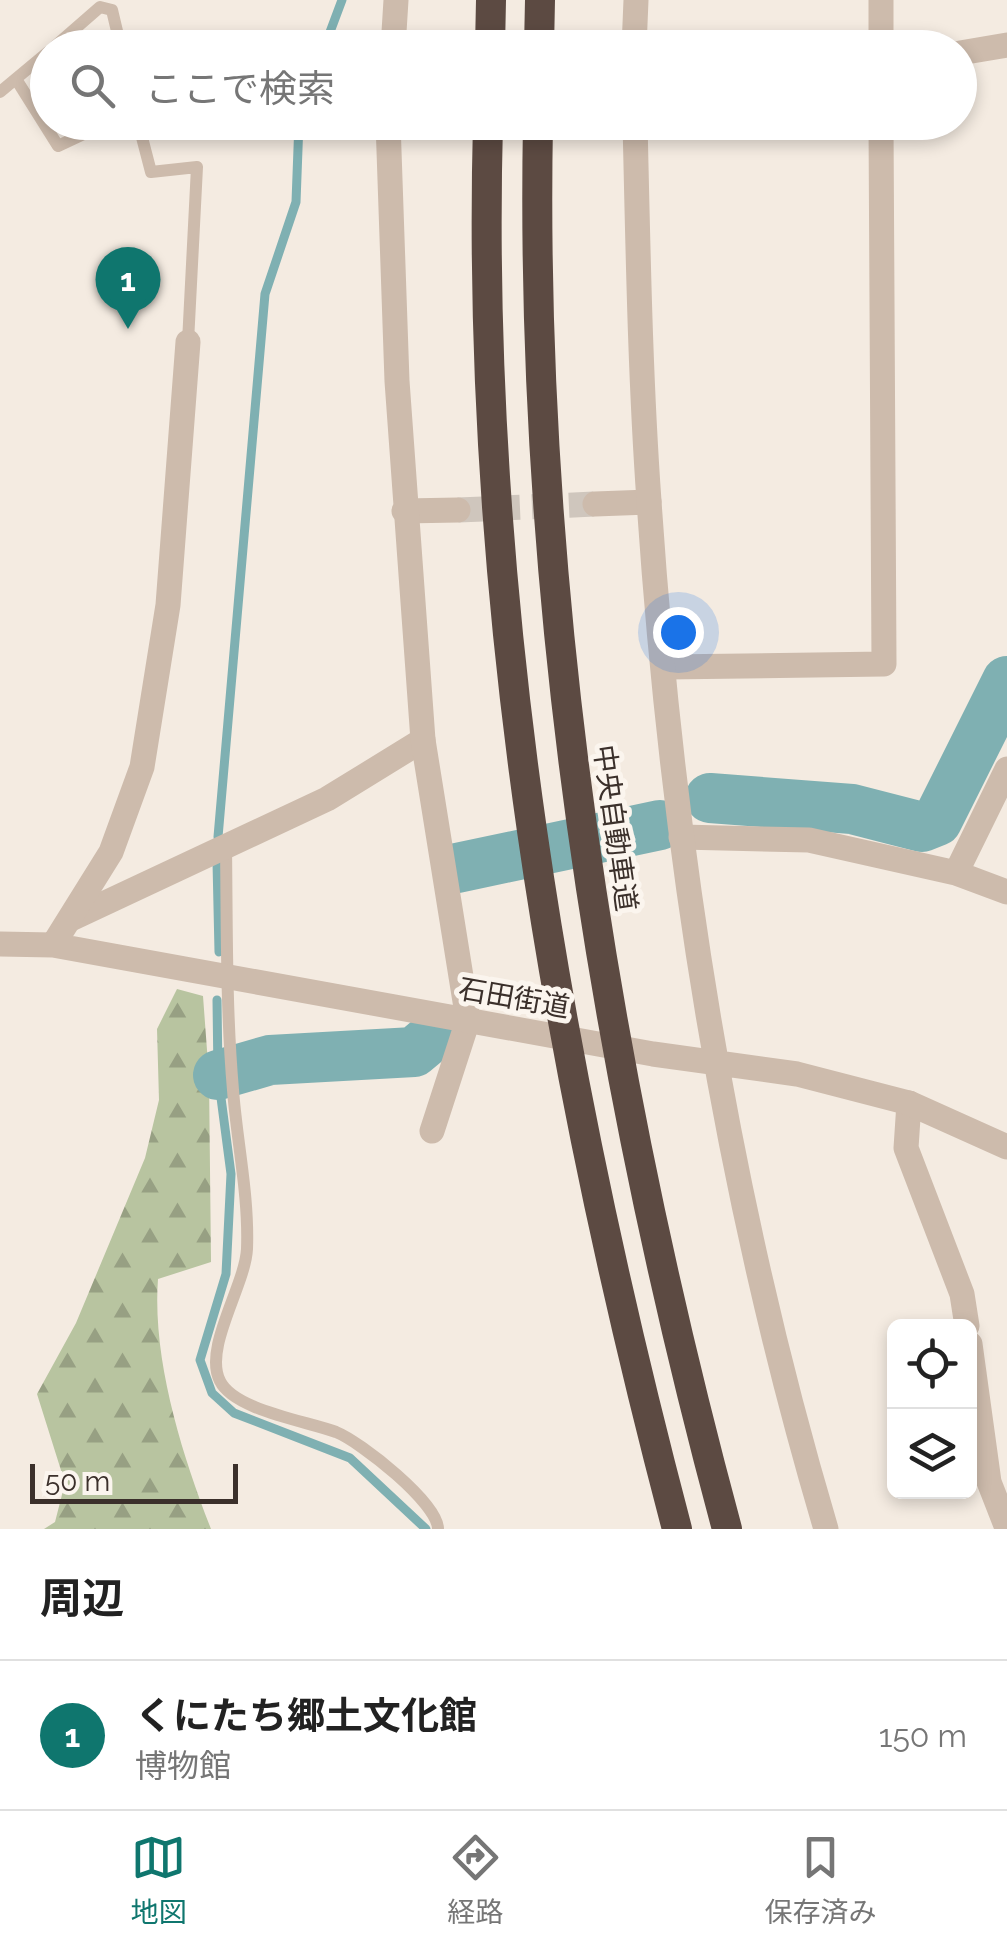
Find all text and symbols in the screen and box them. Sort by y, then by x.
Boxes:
search box [30,30,977,140]
icon: search [65,58,120,113]
text: ここで検索 [145,66,335,111]
pin: 1 [96,246,160,329]
your location [653,607,704,658]
street label: 中央自動車道 [587,743,643,913]
street label: 石田街道 [456,972,572,1024]
map controls [887,1319,977,1499]
button: locate [887,1319,977,1409]
button: layers [887,1409,977,1499]
scale bar [30,1459,238,1504]
text: 50 m [45,1465,110,1498]
text: 周辺 [40,1574,124,1623]
text: くにたち郷土文化館 [135,1693,477,1738]
text: 1 [65,1717,80,1754]
text: 150 m [879,1717,967,1754]
text: 博物館 [135,1747,231,1784]
tab: 地図 [130,1830,187,1930]
tab: 経路 [447,1830,504,1930]
tab: 保存済み [764,1830,877,1930]

